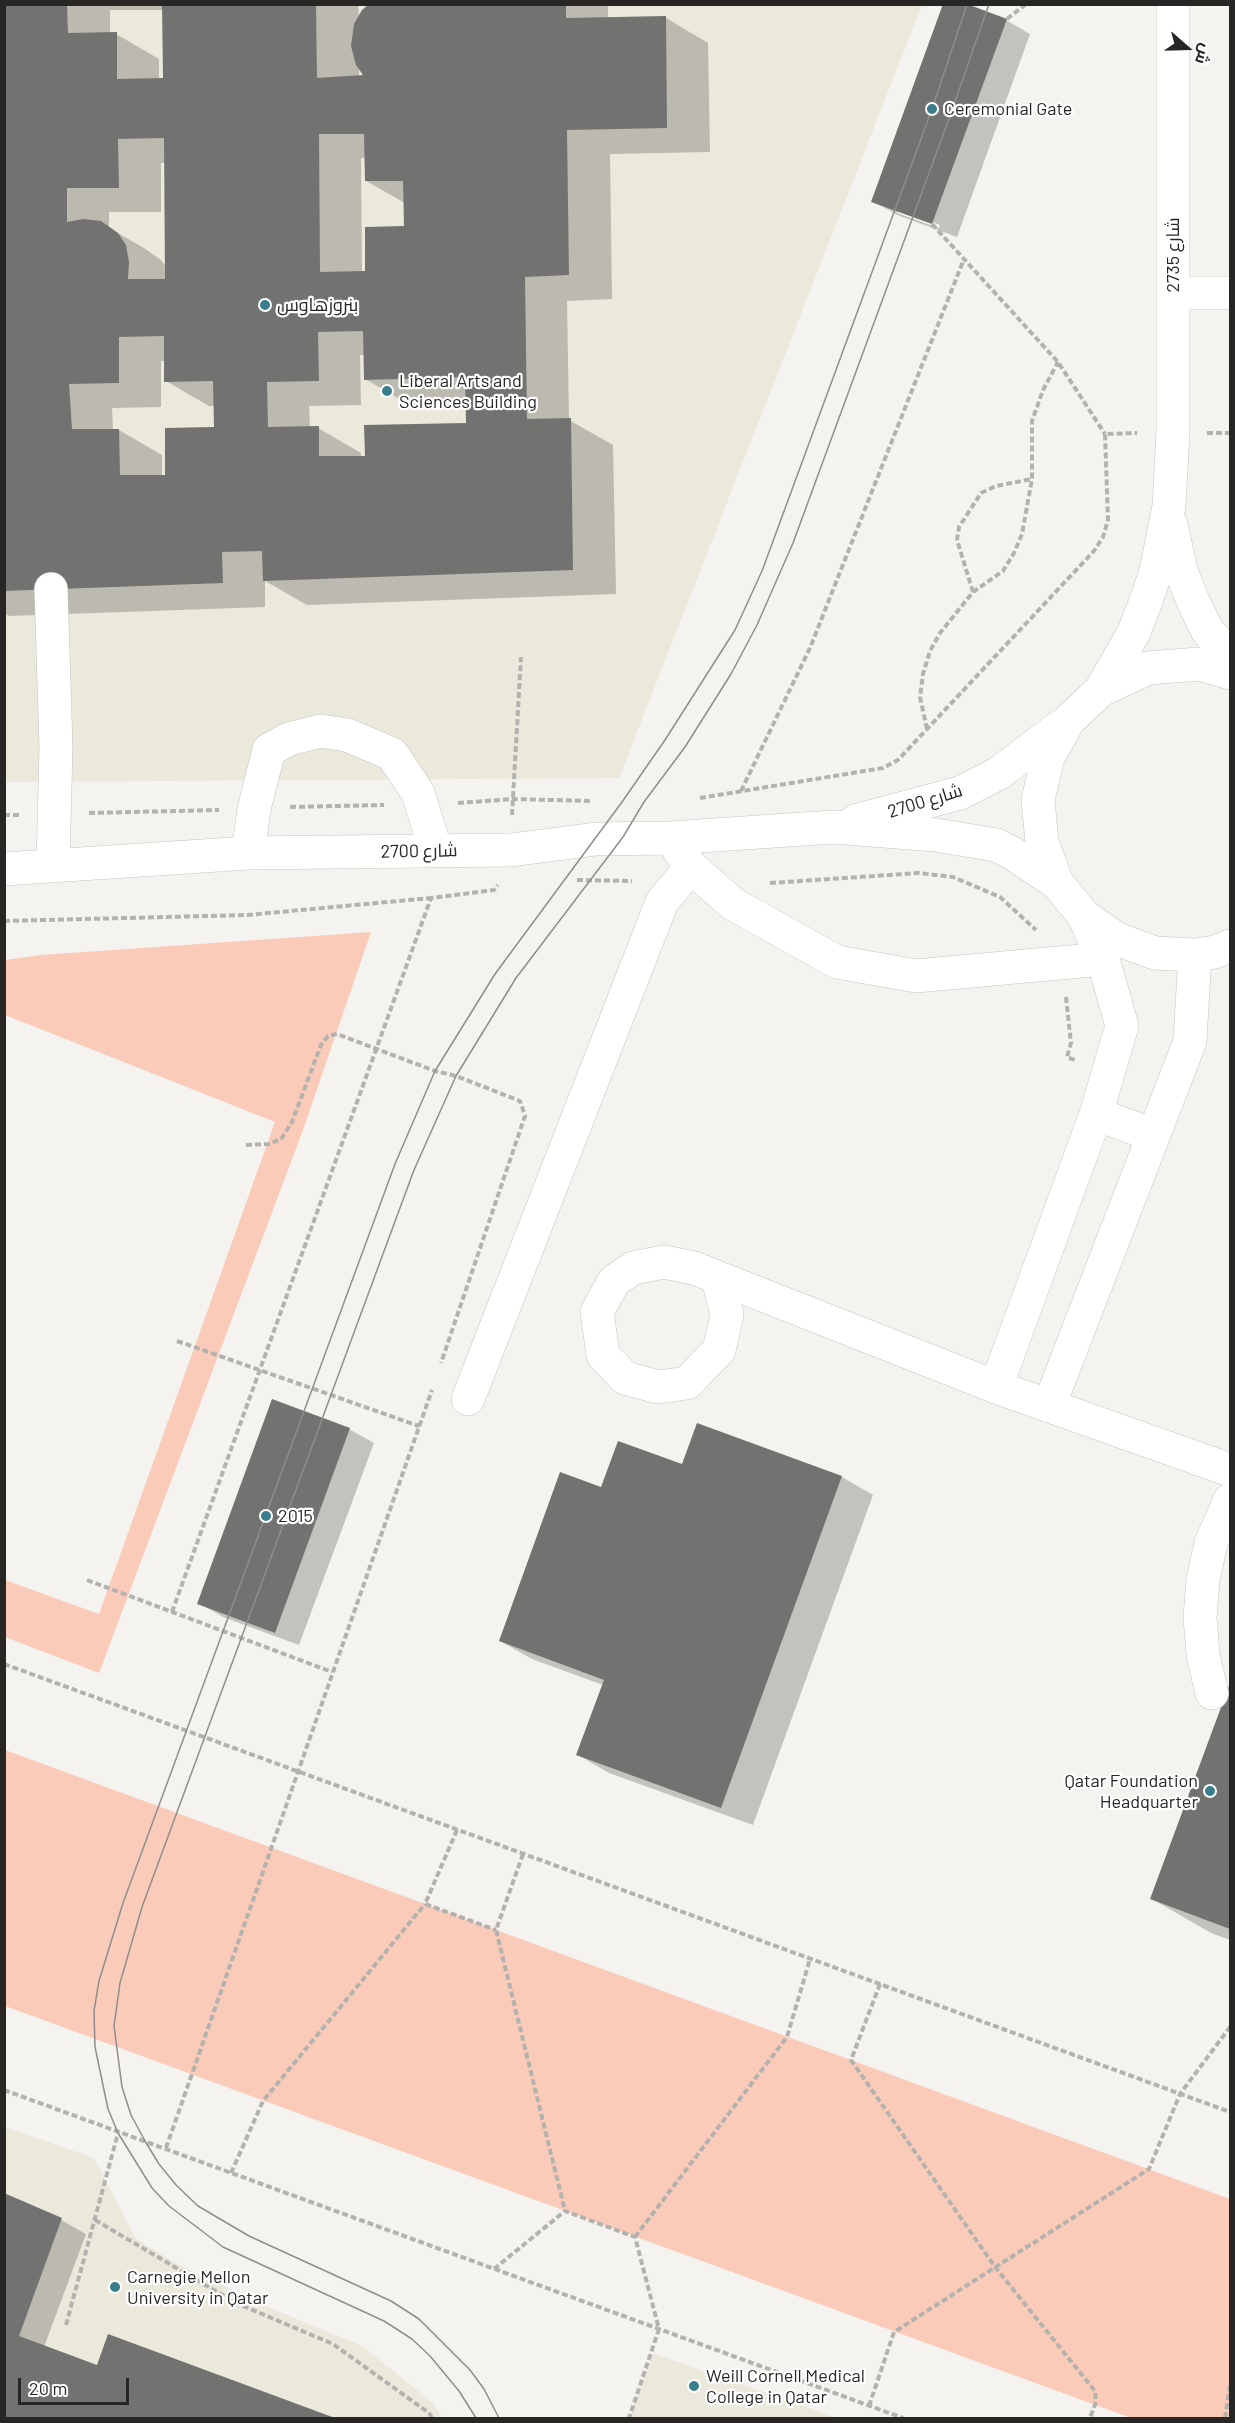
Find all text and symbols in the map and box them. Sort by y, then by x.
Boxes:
north arrow [1157,18,1217,78]
text: ش [1192,41,1217,67]
place label: Ceremonial Gate [944,98,1072,120]
marker: Ceremonial Gate [925,102,939,116]
street label: شارع 2735 [1162,217,1184,293]
place label: بنروزهاوس [277,294,358,316]
marker: بنروزهاوس [258,298,272,312]
place label: Liberal Arts and Sciences Building [399,370,537,412]
marker: Liberal Arts and Sciences Building [380,384,394,398]
street label: شارع 2700 [885,779,965,823]
street label: شارع 2700 [380,840,458,862]
place label: 2015 [278,1505,313,1527]
marker: 2015 [259,1509,273,1523]
place label: Qatar Foundation Headquarter [1065,1770,1198,1812]
marker: Qatar Foundation Headquarter [1203,1784,1217,1798]
place label: Carnegie Mellon University in Qatar [127,2266,269,2308]
marker: Carnegie Mellon University in Qatar [108,2280,122,2294]
place label: Weill Cornell Medical College in Qatar [706,2365,865,2408]
scale bar [21,2366,132,2404]
text: 20 m [29,2377,67,2399]
marker: Weill Cornell Medical College in Qatar [687,2379,701,2393]

